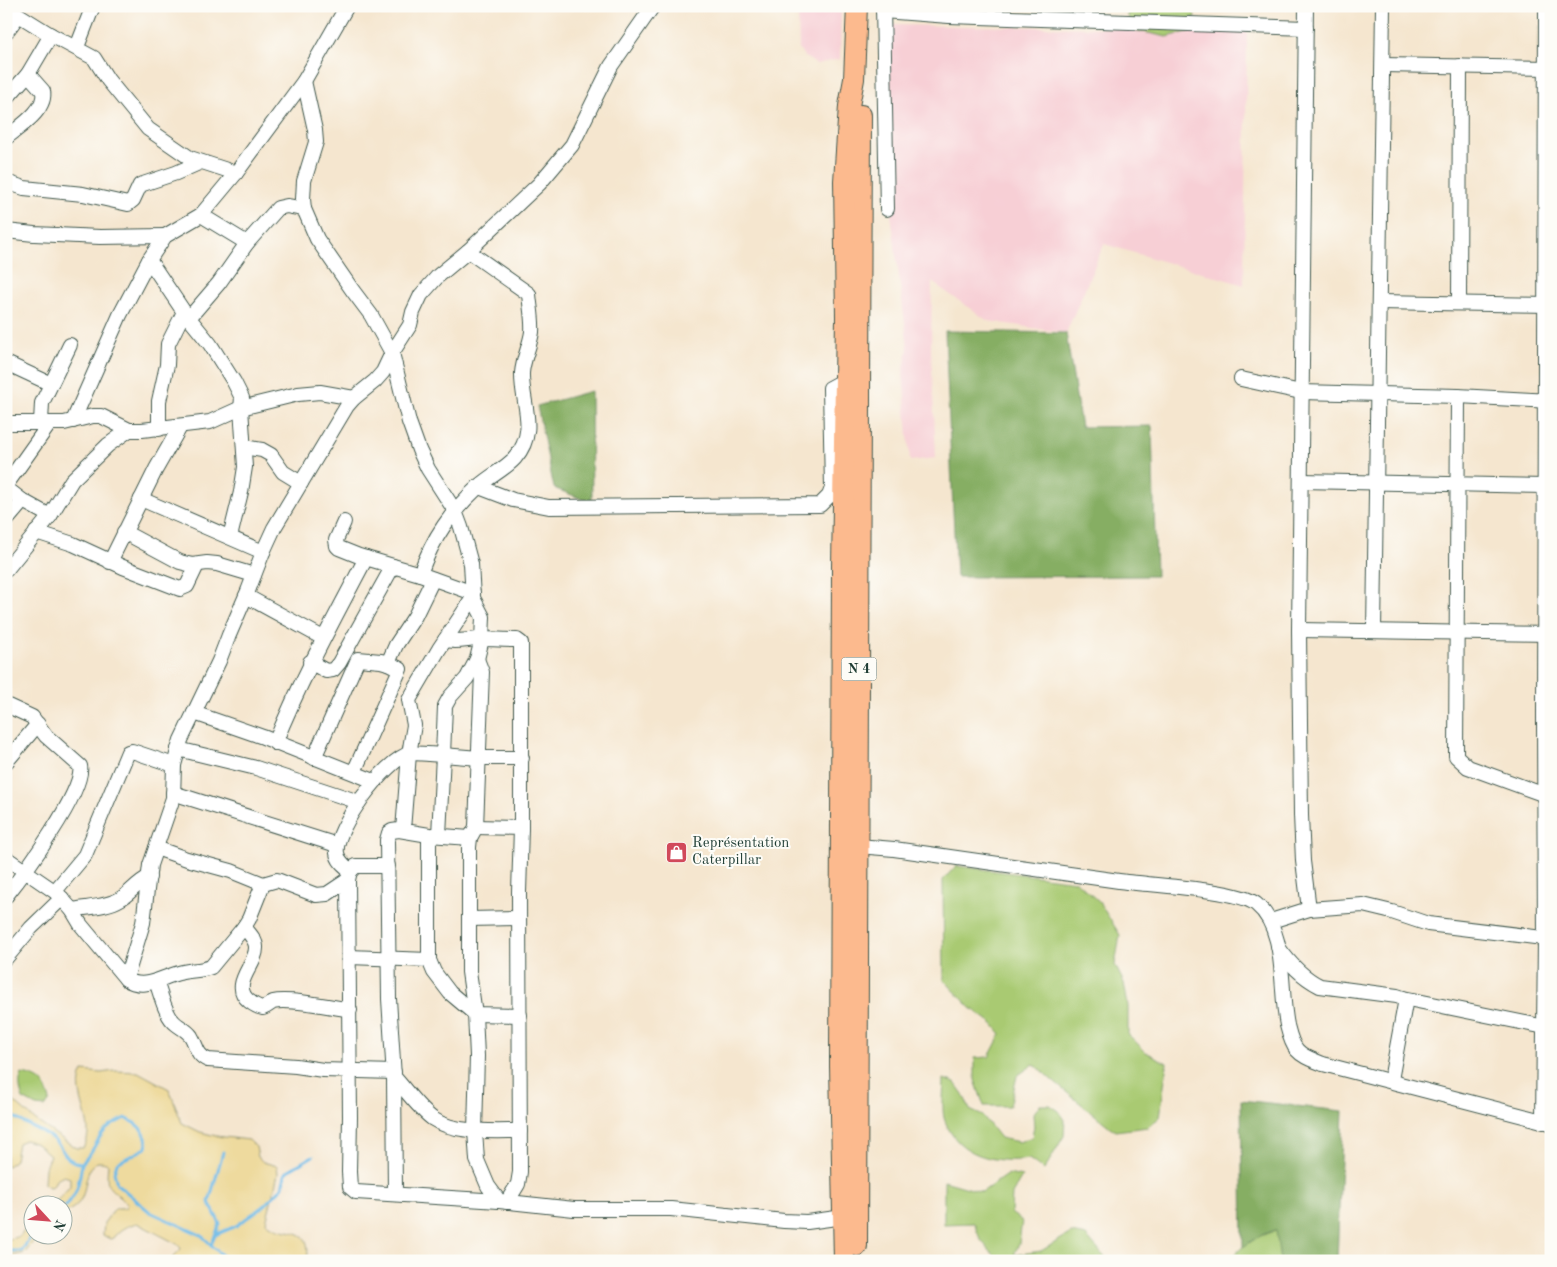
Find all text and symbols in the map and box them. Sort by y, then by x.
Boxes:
road number: N 4 [842,658,876,681]
place label: Représentation Caterpillar [692,836,789,868]
shop icon: Représentation Caterpillar [664,840,688,864]
north arrow [22,1194,72,1244]
text: N [50,1217,67,1233]

